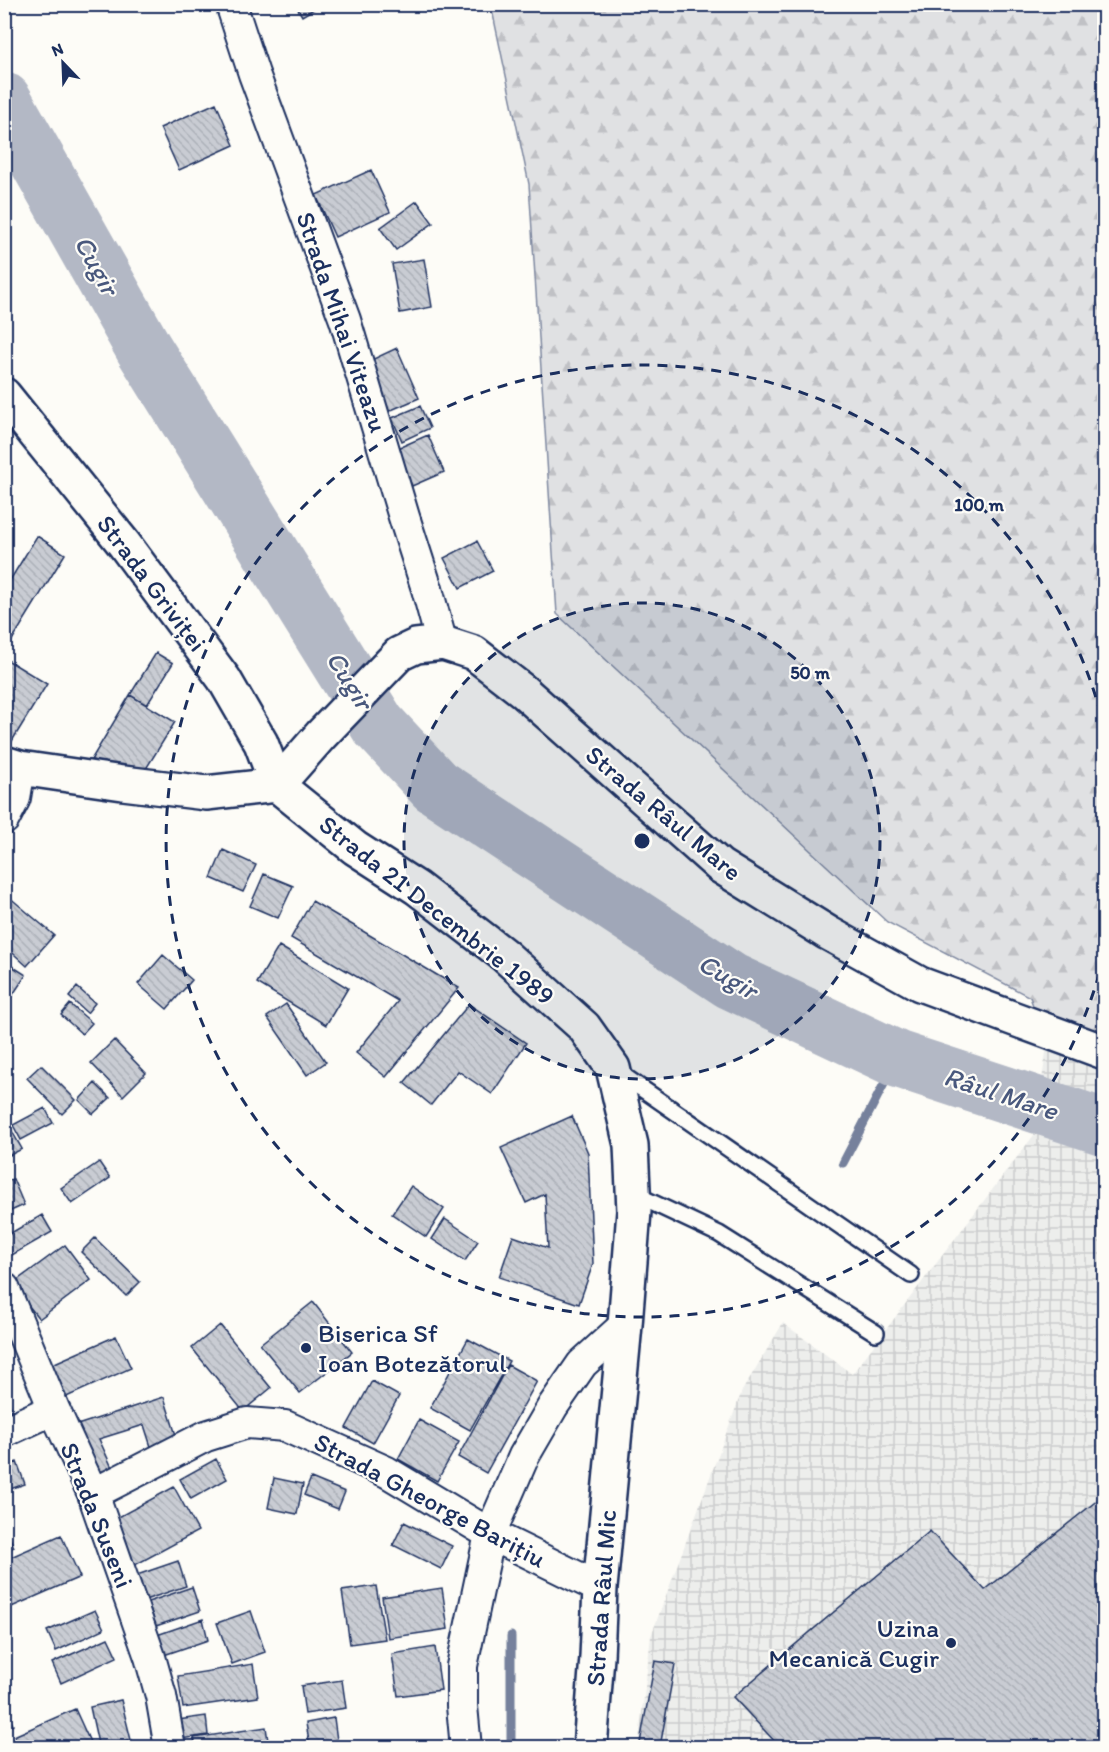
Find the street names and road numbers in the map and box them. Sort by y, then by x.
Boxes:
street label: Strada Mihai Viteazu [289,208,395,436]
street label: Strada Griviței [90,508,214,658]
street label: Strada Râul Mare [579,738,749,888]
street label: Strada 21 Decembrie 1989 [313,808,561,1012]
street label: Strada Gheorge Barițiu [309,1425,551,1575]
street label: Strada Suseni [53,1438,141,1592]
street label: Strada Râul Mic [579,1508,623,1687]

